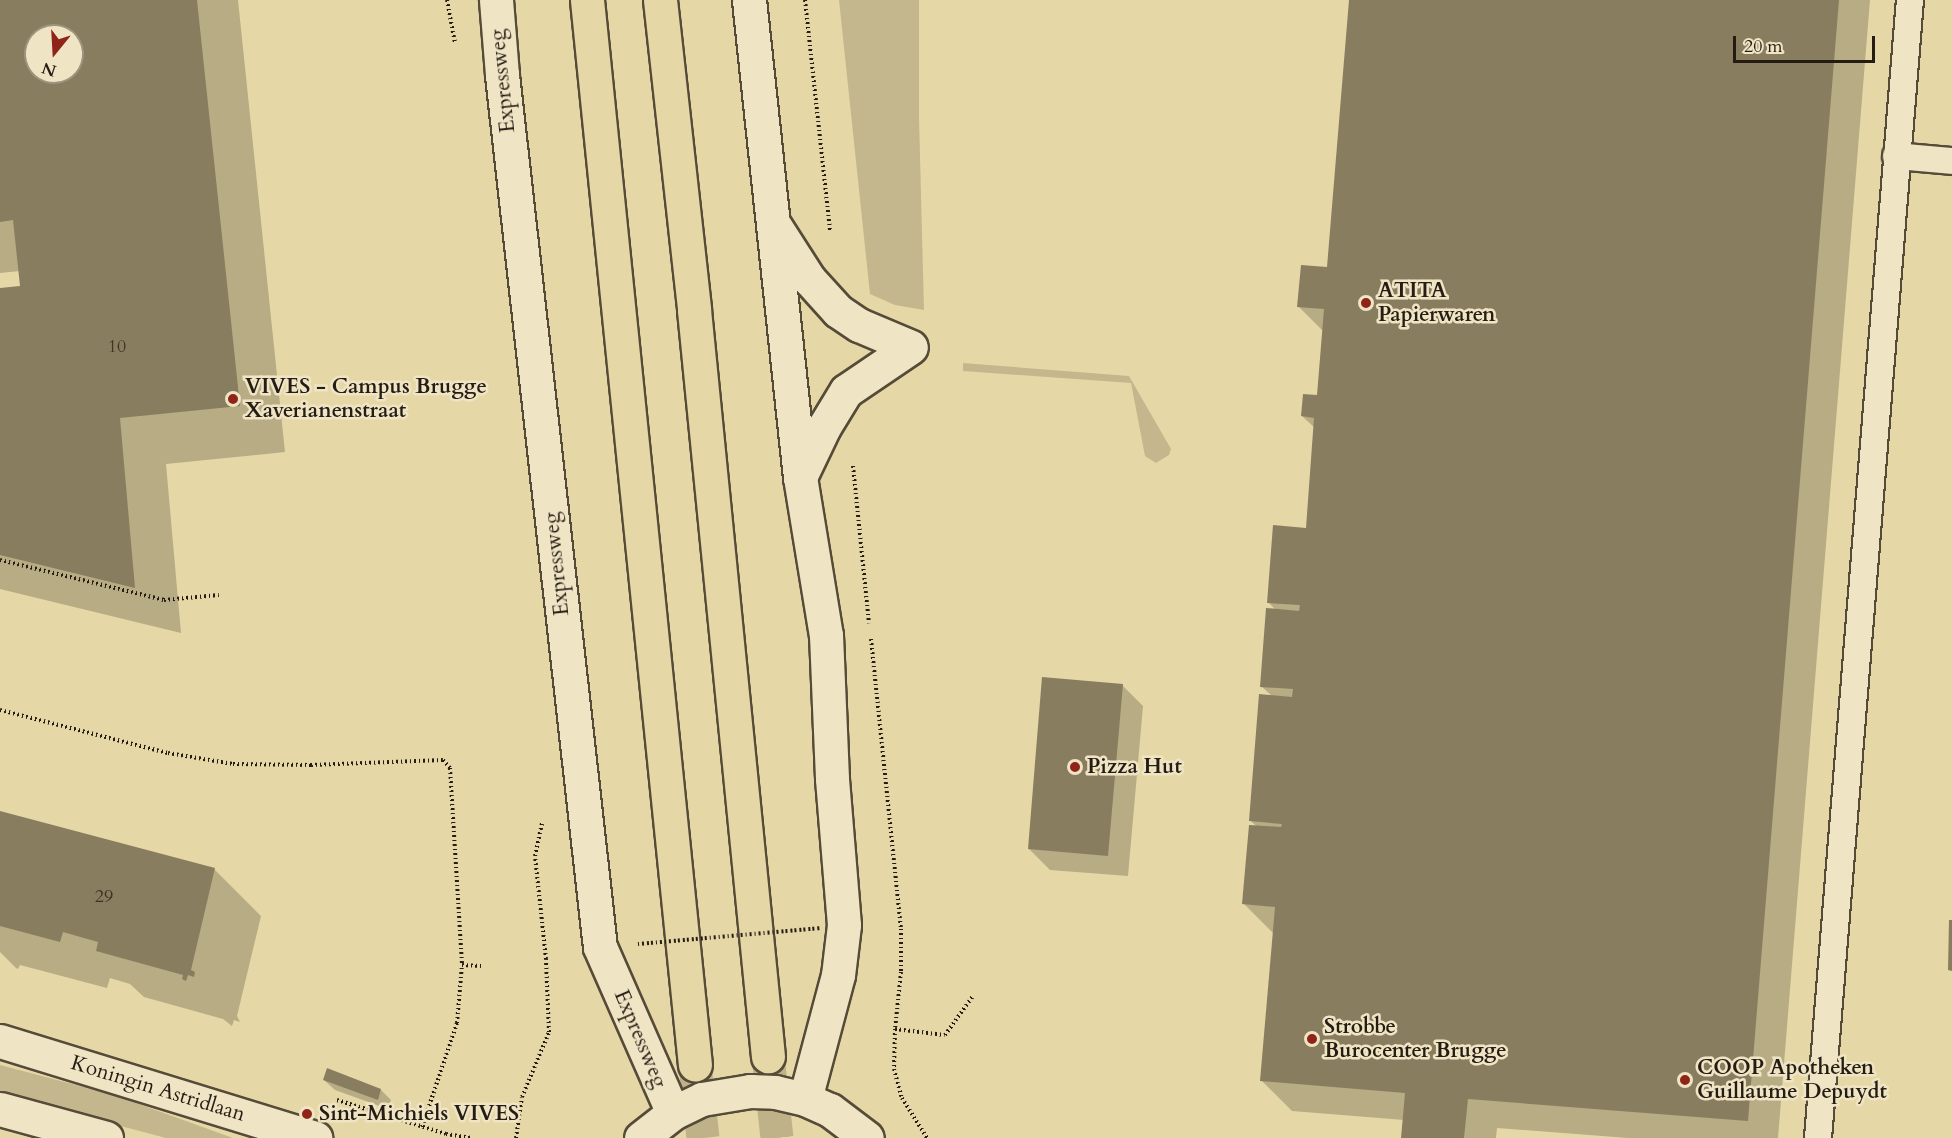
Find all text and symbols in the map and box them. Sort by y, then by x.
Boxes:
north arrow [24,24,84,84]
scale bar [1736,24,1878,62]
street label: Expressweg [485,28,521,134]
text: 20 m [1744,34,1783,59]
text: N [39,57,59,82]
place label: ATITA Papierwaren [1378,278,1495,328]
marker: ATITA Papierwaren [1359,296,1373,310]
house number: 10 [108,336,126,358]
place label: VIVES - Campus Brugge Xaverianenstraat [245,374,487,424]
marker: VIVES - Campus Brugge Xaverianenstraat [226,392,240,406]
street label: Expressweg [539,511,575,617]
place label: Pizza Hut [1087,754,1182,780]
marker: Pizza Hut [1068,760,1082,774]
house number: 29 [95,886,113,908]
street label: Expressweg [608,986,672,1092]
place label: Strobbe Burocenter Brugge [1324,1014,1507,1064]
marker: Strobbe Burocenter Brugge [1305,1032,1319,1046]
street label: Koningin Astridlaan [68,1051,248,1127]
place label: COOP Apotheken Guillaume Depuydt [1697,1055,1887,1105]
marker: COOP Apotheken Guillaume Depuydt [1678,1073,1692,1087]
place label: Sint-Michiels VIVES [319,1101,519,1127]
marker: Sint-Michiels VIVES [300,1107,314,1121]

